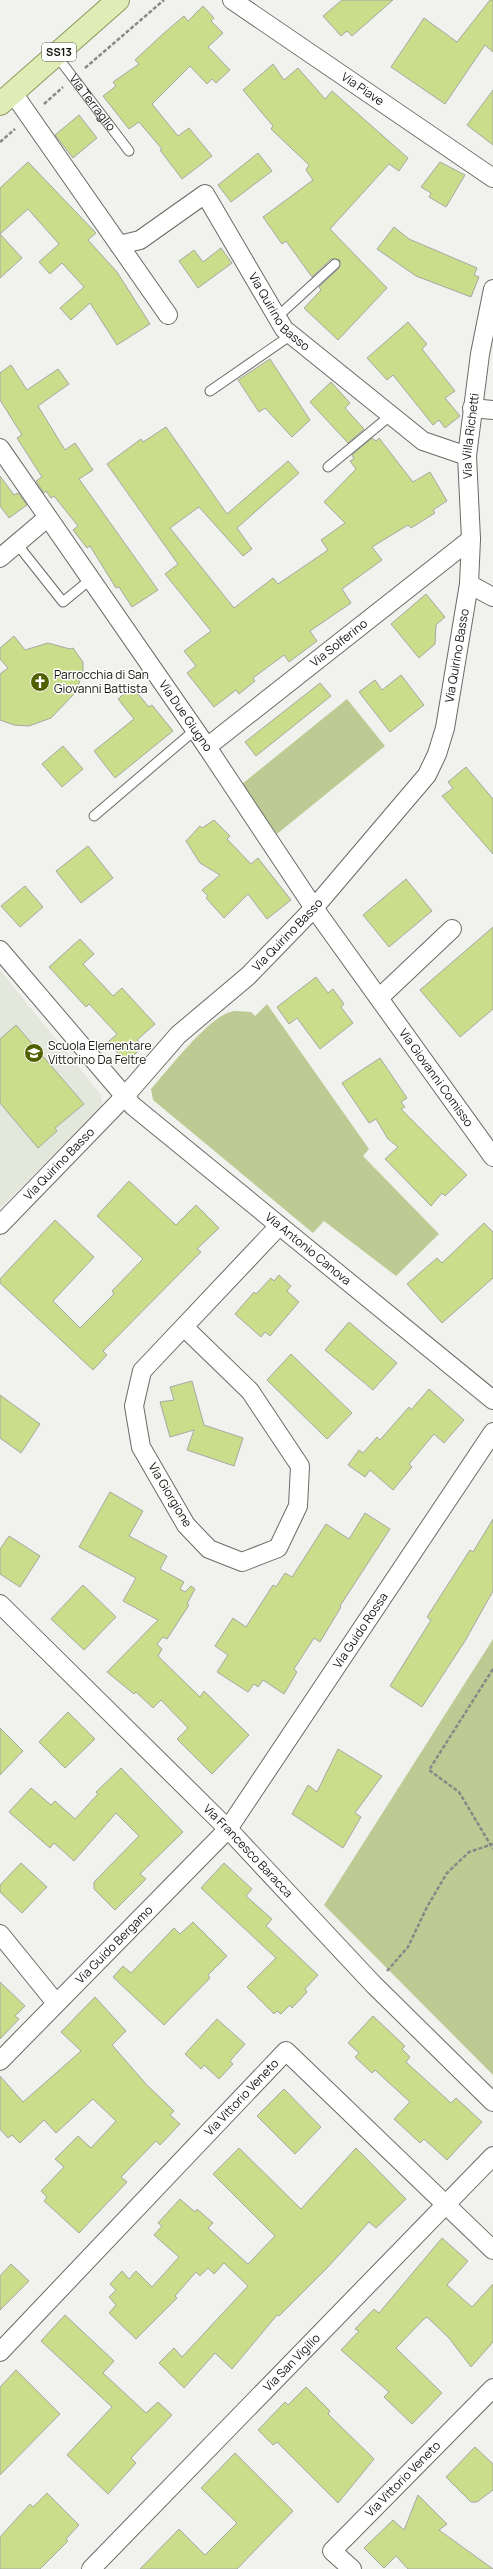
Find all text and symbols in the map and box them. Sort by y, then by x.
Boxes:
road number: SS13 [42,43,76,61]
street label: Via Piave [338,68,388,109]
street label: Via Terraglio [66,71,120,134]
street label: Via Quirino Basso [245,269,314,355]
street label: Via Villa Richetti [458,392,483,479]
street label: Via Quirino Basso [440,607,473,704]
street label: Via Solferino [306,615,371,671]
place label: Parrocchia di San Giovanni Battista [54,666,149,697]
church icon: Parrocchia di San Giovanni Battista [29,671,51,693]
street label: Via Due Giugno [155,677,217,755]
street label: Via Quirino Basso [248,895,326,975]
street label: Via Giovanni Comisso [395,1025,478,1130]
place label: Scuola Elementare Vittorino Da Feltre [48,1037,151,1068]
school or university icon: Scuola Elementare Vittorino Da Feltre [23,1042,45,1064]
street label: Via Quirino Basso [20,1124,98,1204]
street label: Via Antonio Canova [262,1208,355,1289]
street label: Via Giorgione [144,1459,196,1530]
street label: Via Guido Rossa [329,1589,392,1671]
street label: Via Francesco Baracca [200,1800,297,1901]
street label: Via Guido Bergamo [72,1902,156,1987]
street label: Via Vittorio Veneto [201,2055,282,2140]
street label: Via San Vigilio [259,2329,324,2395]
street label: Via Vittorio Veneto [361,2437,444,2520]

